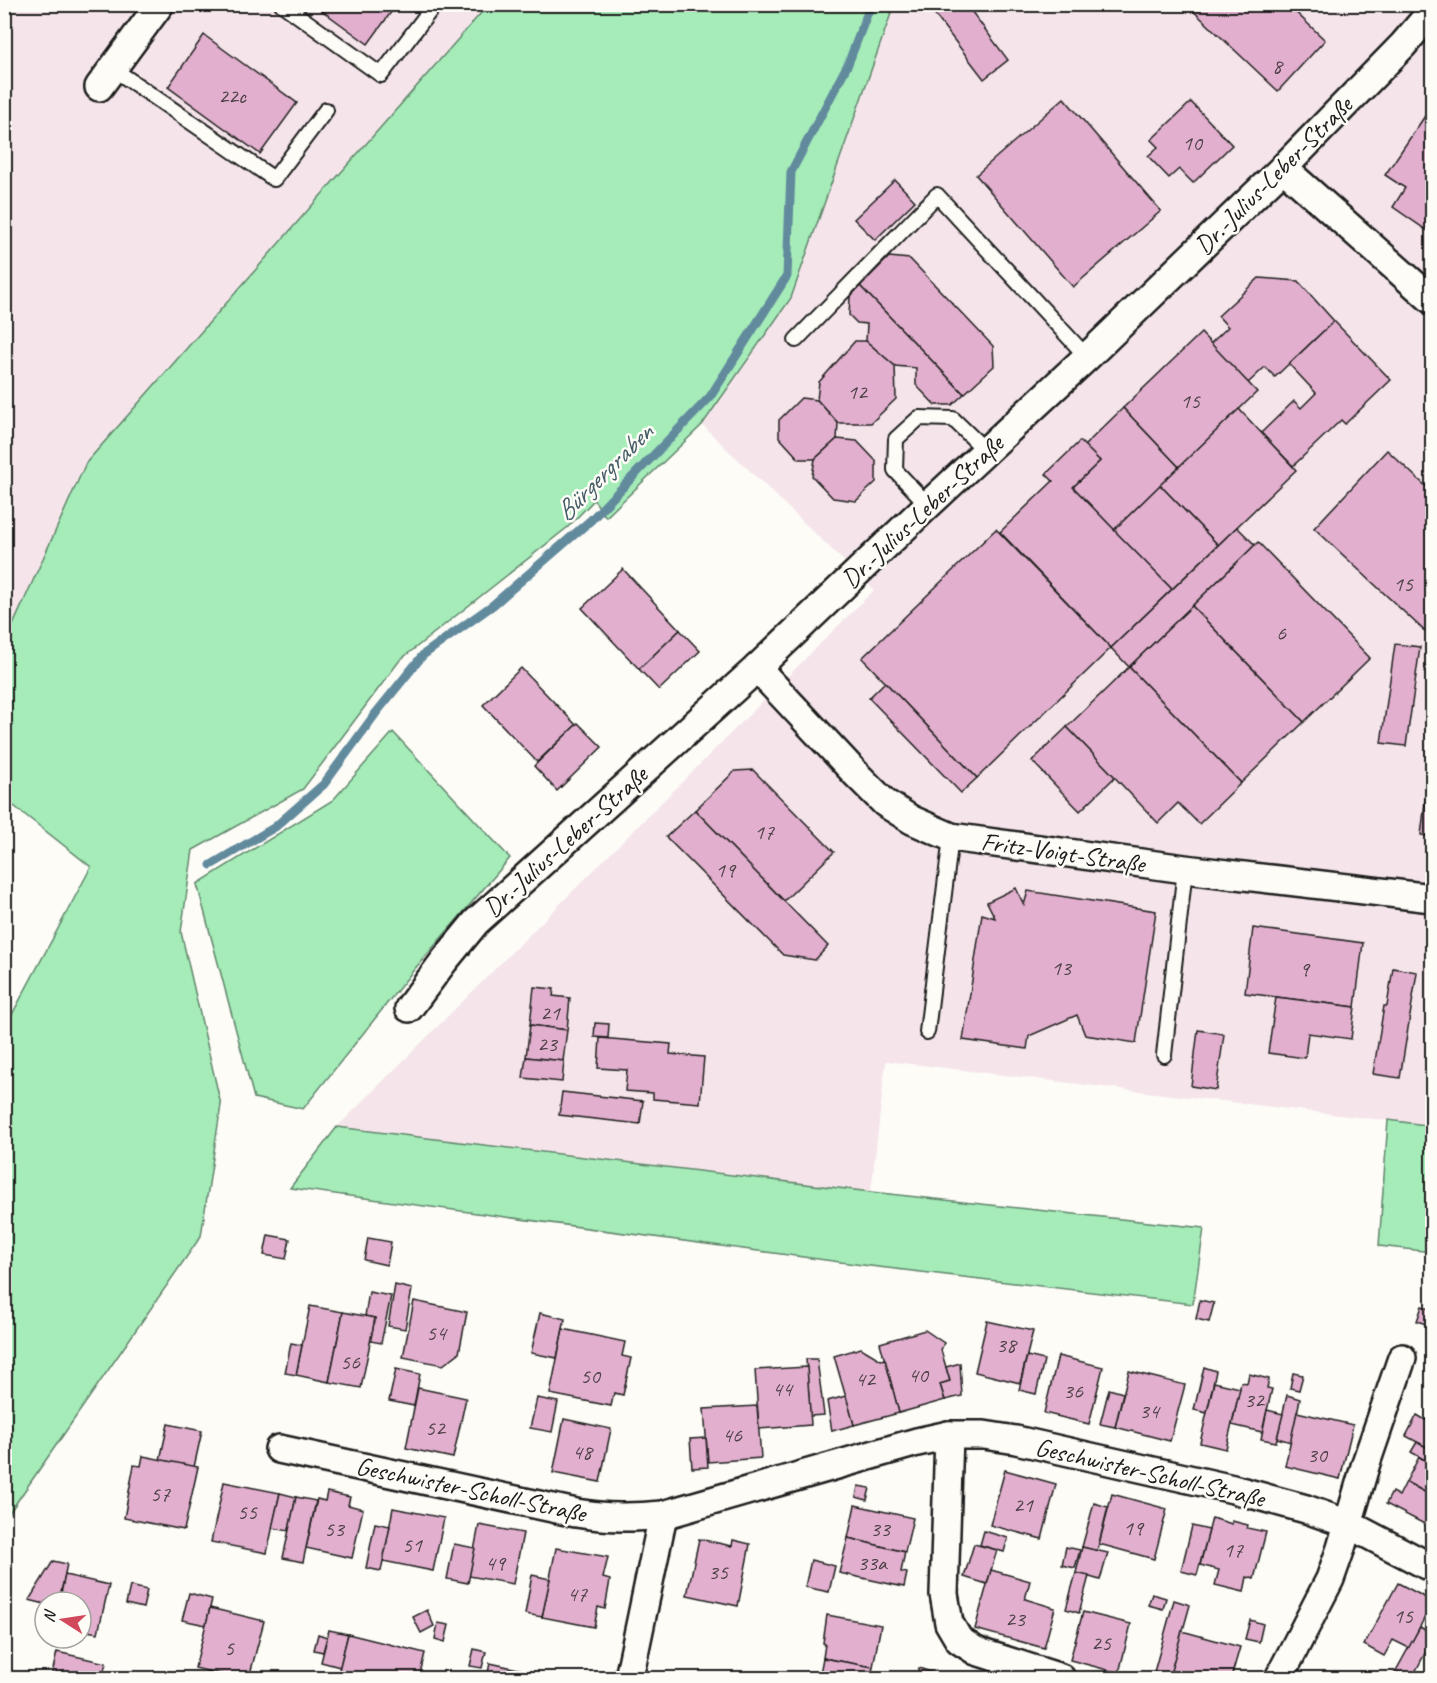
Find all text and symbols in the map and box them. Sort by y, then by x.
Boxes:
house number: 8 [1272,52,1284,80]
house number: 22c [218,82,247,110]
street label: Dr.-Julius-Leber-Straße [1187,88,1361,261]
house number: 10 [1182,129,1204,157]
house number: 12 [847,378,869,406]
house number: 15 [1180,387,1201,415]
water label: Bürgergraben [548,415,661,528]
street label: Dr.-Julius-Leber-Straße [834,426,1012,595]
house number: 15 [1393,570,1414,598]
house number: 6 [1276,619,1287,647]
street label: Dr.-Julius-Leber-Straße [476,757,656,924]
house number: 17 [754,818,775,846]
street label: Fritz-Voigt-Straße [979,825,1149,881]
house number: 19 [715,856,737,884]
house number: 13 [1051,954,1073,982]
house number: 9 [1299,955,1311,983]
house number: 21 [540,999,561,1027]
house number: 23 [537,1030,559,1058]
house number: 54 [426,1319,448,1347]
house number: 38 [996,1331,1018,1359]
house number: 56 [340,1348,361,1376]
house number: 40 [908,1361,930,1389]
house number: 50 [580,1362,602,1390]
house number: 42 [855,1365,877,1393]
house number: 44 [772,1375,794,1403]
house number: 36 [1063,1377,1084,1405]
house number: 32 [1244,1386,1266,1414]
house number: 34 [1139,1397,1161,1425]
house number: 52 [425,1414,447,1442]
house number: 46 [722,1421,743,1449]
street label: Geschwister-Scholl-Straße [1032,1430,1270,1515]
house number: 48 [572,1438,594,1466]
house number: 30 [1307,1441,1329,1469]
street label: Geschwister-Scholl-Straße [353,1449,591,1530]
house number: 57 [150,1480,171,1508]
house number: 21 [1013,1491,1034,1519]
house number: 55 [237,1498,258,1526]
house number: 19 [1123,1514,1145,1542]
house number: 53 [324,1515,346,1543]
house number: 33 [870,1515,892,1543]
house number: 51 [402,1531,423,1559]
house number: 17 [1223,1536,1244,1564]
house number: 49 [485,1549,507,1577]
house number: 33a [857,1549,888,1577]
house number: 35 [708,1558,729,1586]
house number: 47 [567,1580,588,1608]
north arrow [33,1590,93,1650]
house number: 15 [1393,1602,1414,1630]
house number: 23 [1005,1605,1027,1633]
text: N [38,1607,61,1624]
house number: 25 [1091,1629,1112,1657]
house number: 5 [224,1634,235,1662]

